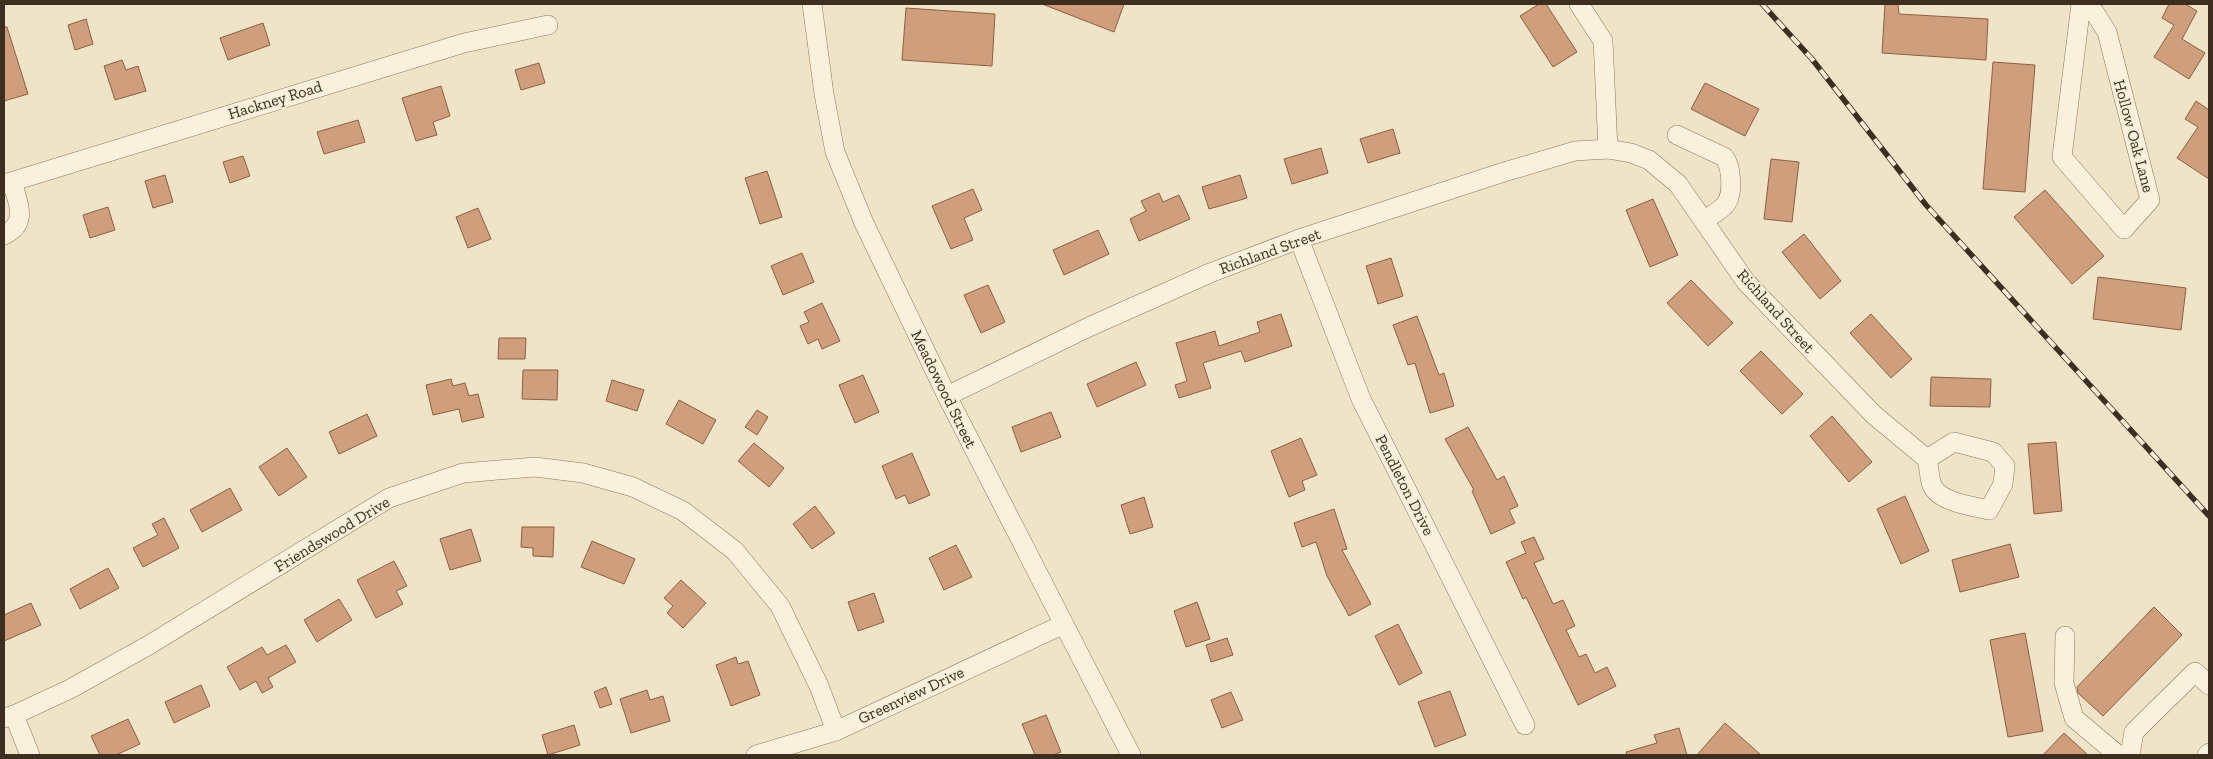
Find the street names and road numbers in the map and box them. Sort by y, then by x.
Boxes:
street label: Hackney Road [226,77,325,123]
street label: Hollow Oak Lane [2110,77,2158,195]
street label: Richland Street [1217,224,1323,278]
street label: Richland Street [1733,265,1819,357]
street label: Meadowood Street [907,327,981,451]
street label: Pendleton Drive [1371,431,1439,539]
street label: Friendswood Drive [271,492,393,576]
street label: Greenview Drive [855,662,967,728]

